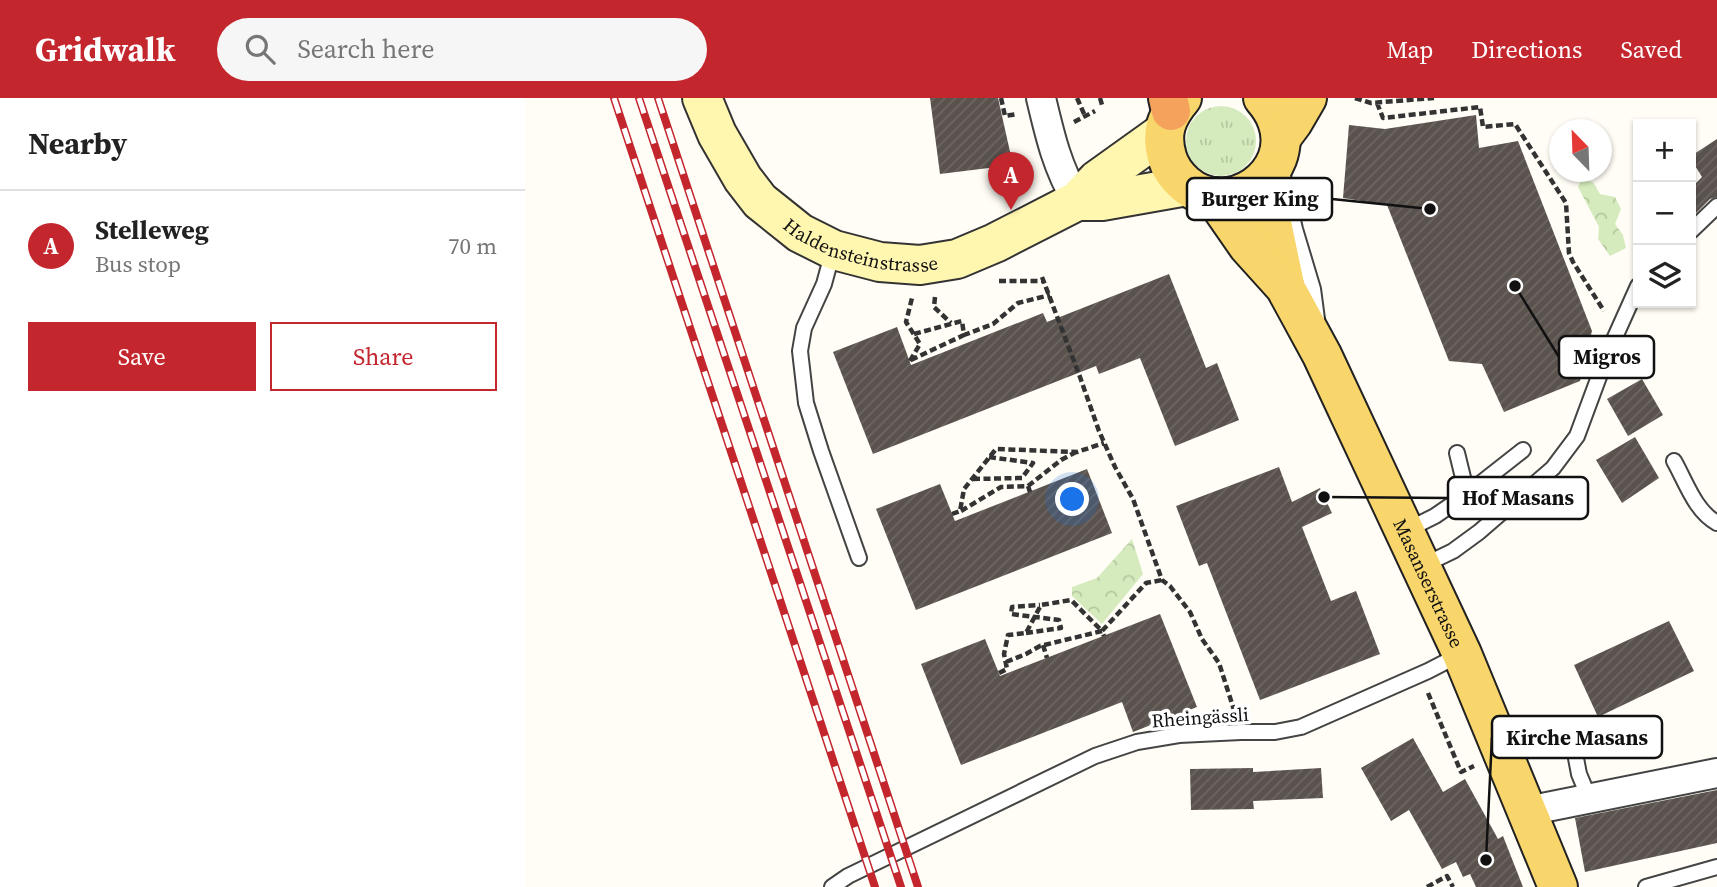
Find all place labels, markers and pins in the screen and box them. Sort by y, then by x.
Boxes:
pin: A [988,152,1034,210]
callout: Burger King [1187,178,1332,220]
callout: Migros [1559,336,1654,378]
callout: Hof Masans [1448,477,1588,519]
callout: Kirche Masans [1492,716,1662,758]

